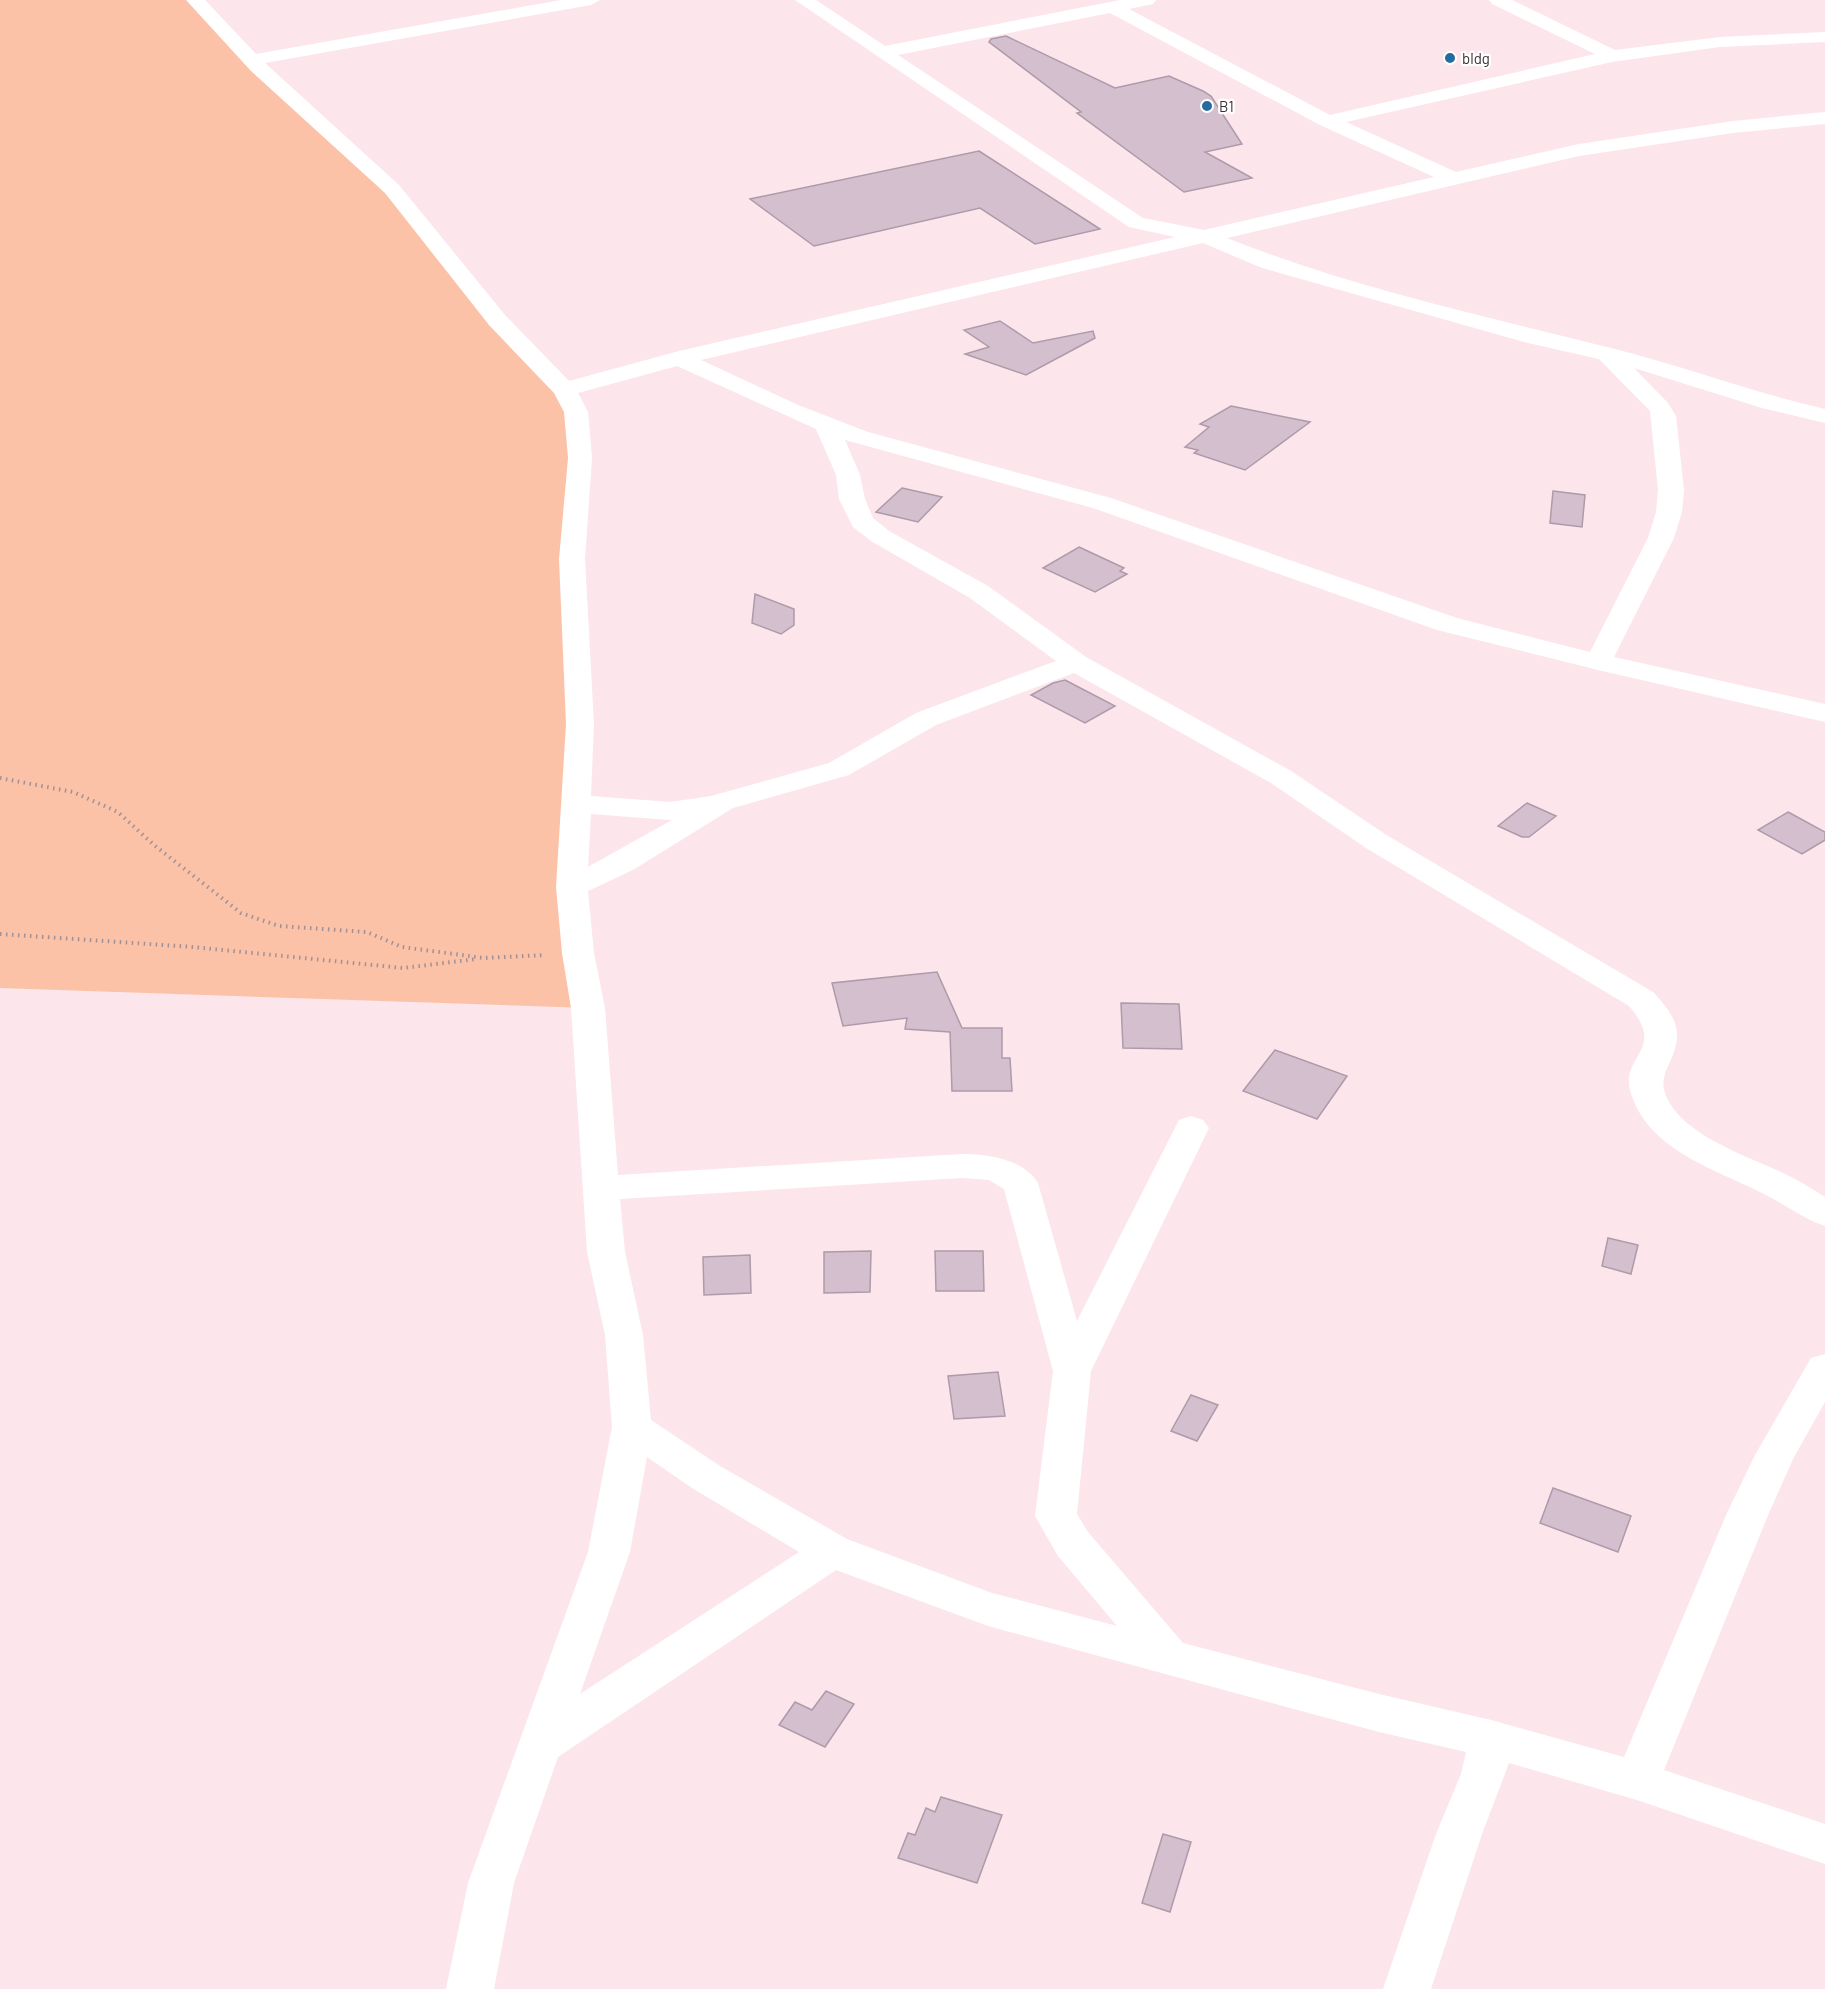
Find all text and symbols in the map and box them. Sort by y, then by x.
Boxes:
place label: bldg [1462,49,1490,67]
marker: bldg [1443,51,1457,65]
place label: B1 [1219,97,1234,115]
marker: B1 [1200,99,1214,113]

